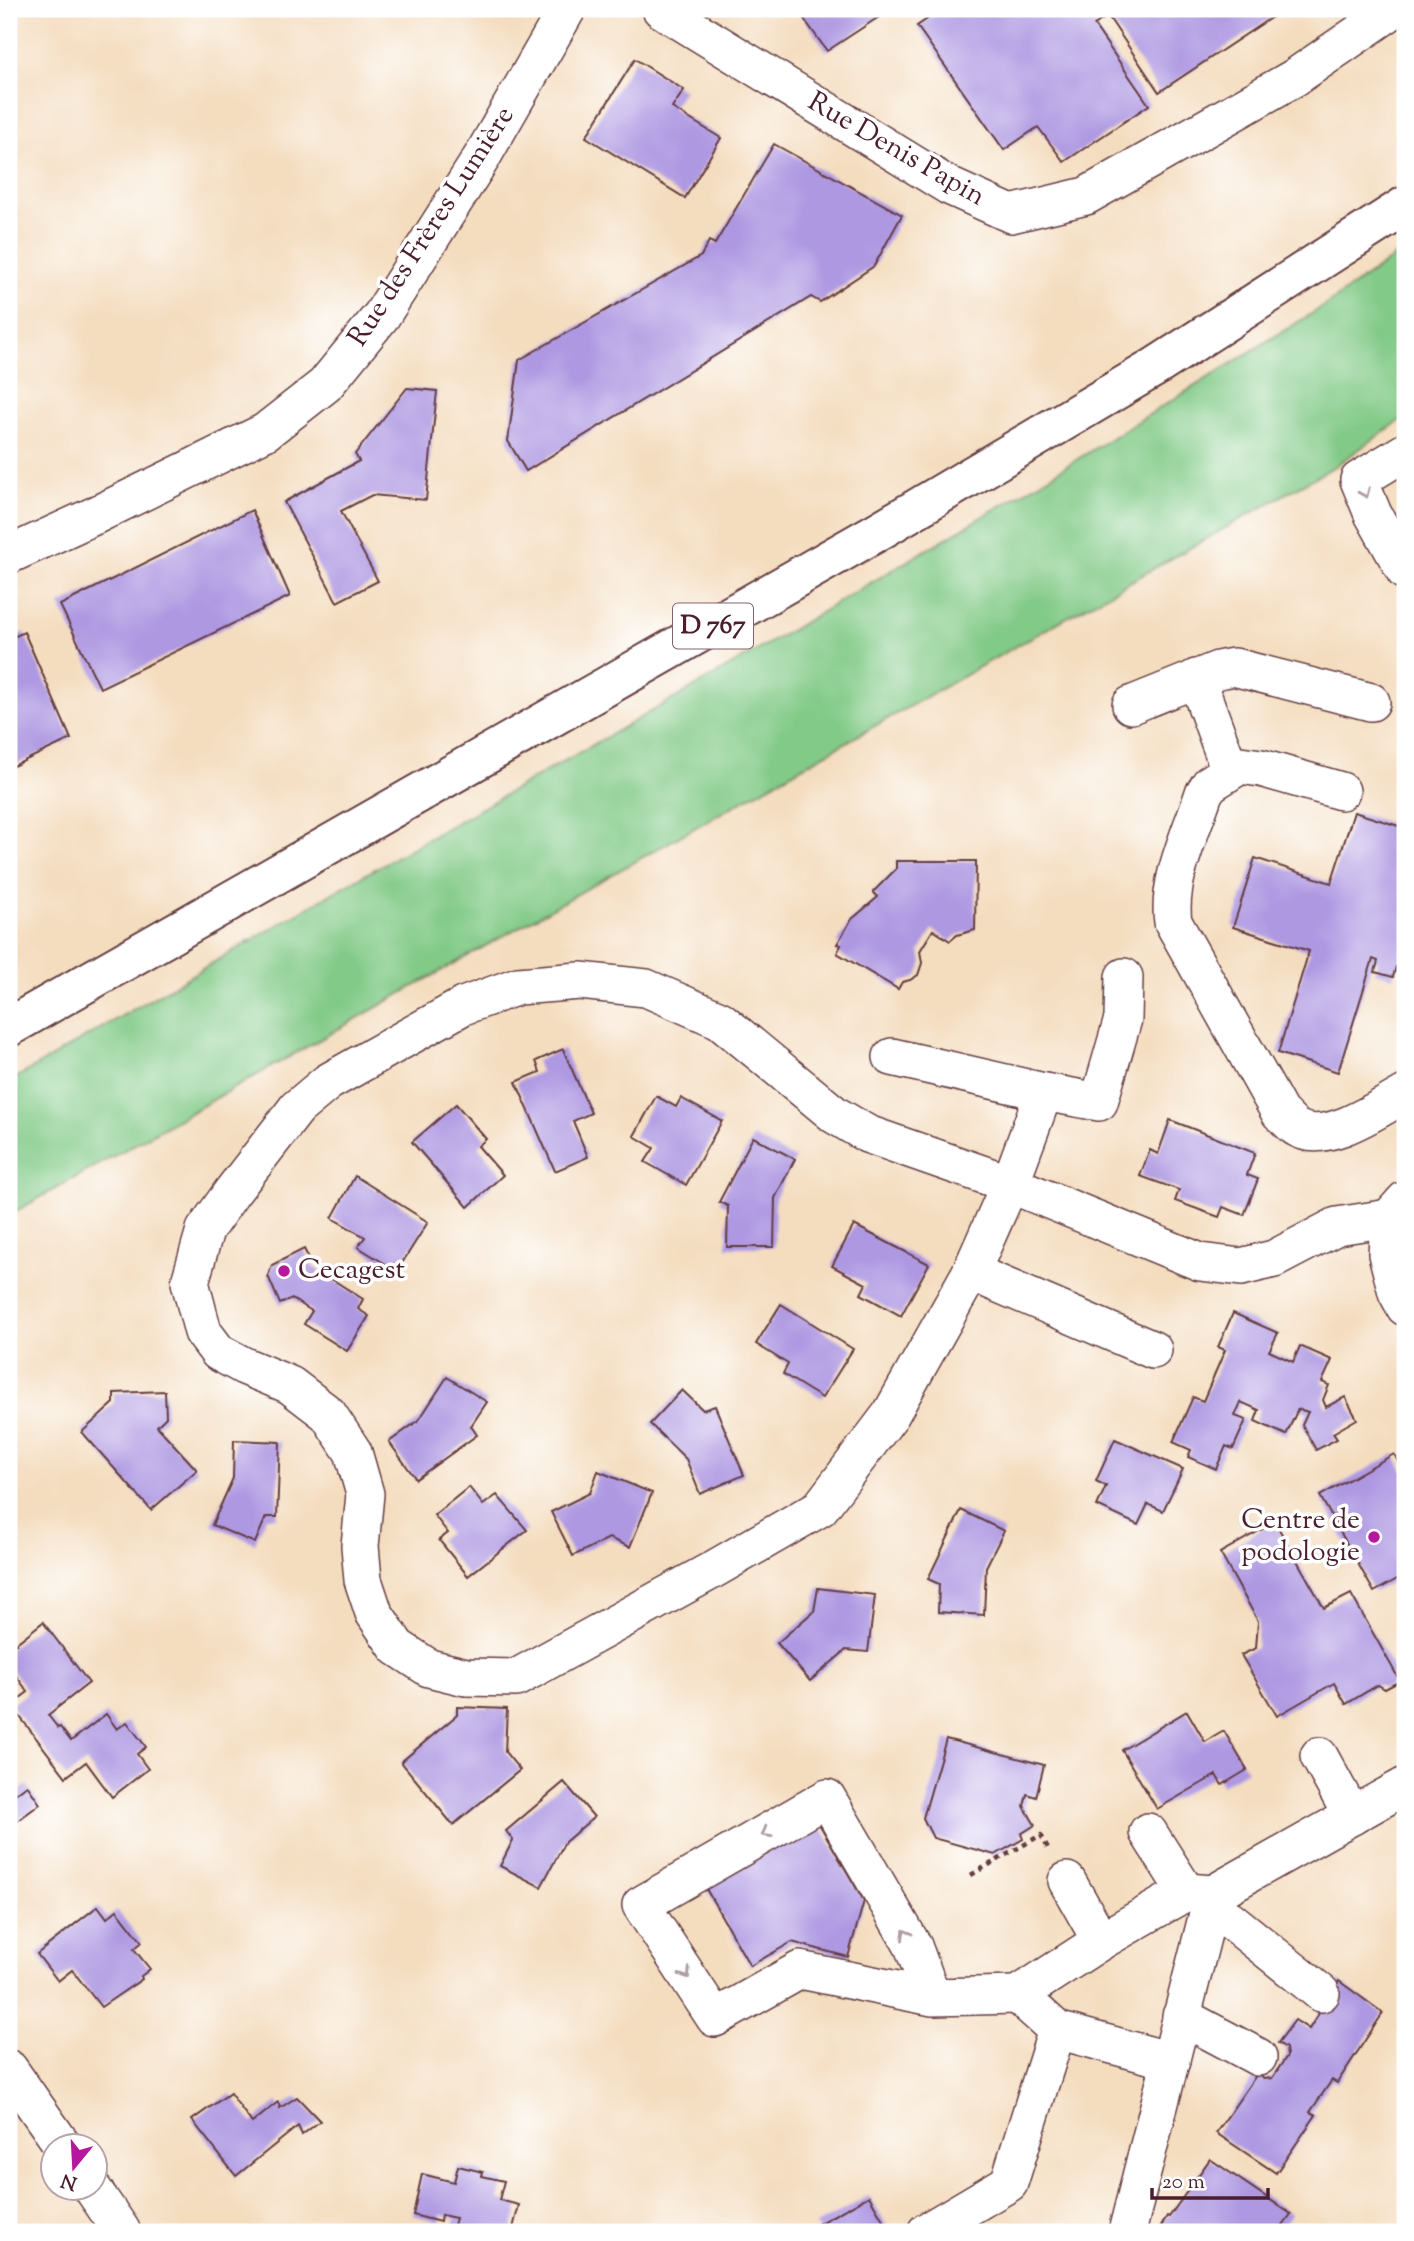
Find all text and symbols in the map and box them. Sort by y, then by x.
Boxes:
street label: Rue Denis Papin [800,83,992,217]
street label: Rue des Frères Lumière [339,99,525,355]
one-way arrow [1356,487,1370,499]
road number: D 767 [673,604,753,648]
place label: Cecagest [298,1251,406,1291]
marker: Cecagest [276,1263,292,1279]
place label: Centre de podologie [1241,1501,1360,1573]
marker: Centre de podologie [1366,1529,1382,1545]
one-way arrow [761,1825,774,1838]
one-way arrow [902,1929,915,1942]
one-way arrow [678,1966,690,1979]
north arrow [38,2132,108,2202]
scale bar [1152,2157,1267,2201]
text: N [58,2166,81,2196]
text: 20 m [1162,2168,1205,2198]

